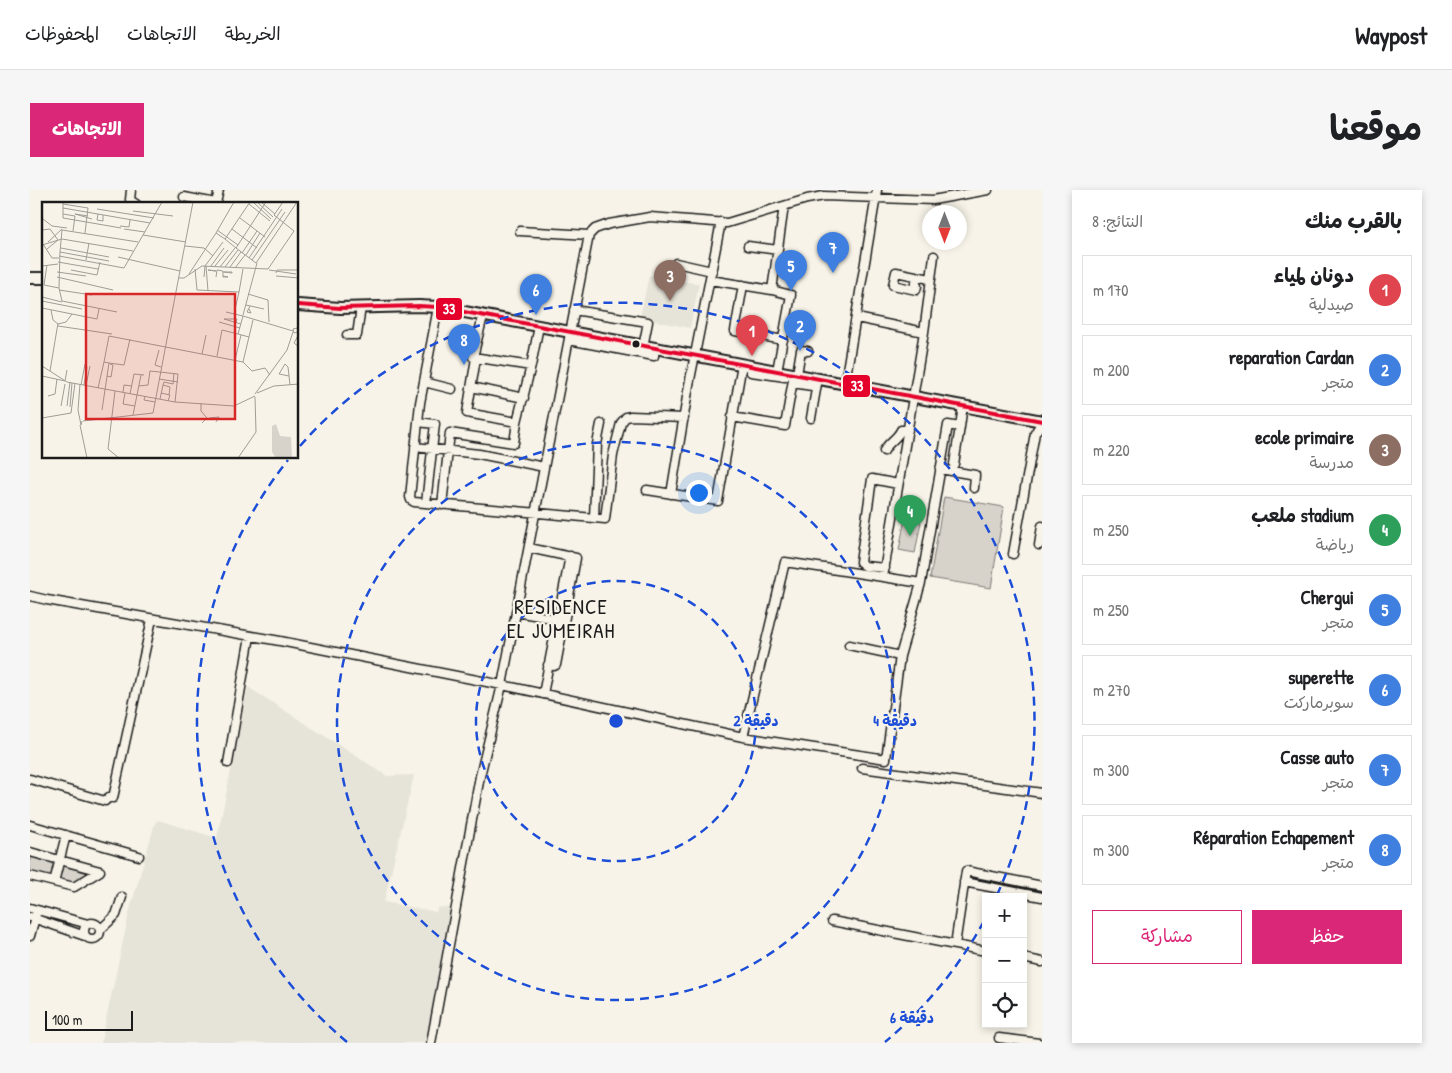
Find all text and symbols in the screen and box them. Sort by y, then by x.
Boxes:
text: Waypost [1355,19,1427,51]
text: المحفوظات [25,21,99,46]
text: الاتجاهات [127,21,197,46]
text: الخريطة [225,21,281,46]
button: الاتجاهات [30,103,144,157]
text: موقعنا [1329,104,1422,151]
inset map [42,202,299,459]
north arrow [922,205,967,250]
text: بالقرب منك [1305,206,1402,235]
text: النتائج: 8 [1092,210,1143,232]
pin: 7 [817,232,849,273]
pin: 5 [775,250,807,291]
pin: 3 [654,260,686,301]
text: دونان لمياء [1274,262,1354,288]
pin: 6 [520,274,552,315]
text: 170 m [1093,279,1128,301]
text: 1 [1382,279,1388,301]
text: صيدلية [1309,293,1354,315]
line badge: 33 [435,297,463,321]
text: 33 [443,299,456,318]
pin: 2 [784,310,816,351]
pin: 1 [736,315,768,356]
pin: 8 [448,324,480,365]
unlabelled marker [631,339,641,349]
text: reparation Cardan [1229,344,1354,370]
text: 200 m [1093,359,1129,381]
text: 2 [1381,359,1389,381]
text: متجر [1323,371,1354,393]
line badge: 33 [842,374,871,398]
text: 33 [851,376,864,395]
text: ecole primaire [1255,424,1354,450]
text: 220 m [1093,439,1130,461]
text: 3 [1381,439,1389,461]
text: مدرسة [1309,451,1354,473]
your location [686,480,712,506]
pin: 4 [894,495,926,536]
text: stadium ملعب [1251,502,1354,528]
text: 250 m [1093,519,1129,541]
text: 4 [1382,519,1388,541]
text: رياضة [1316,533,1354,555]
text: Chergui [1300,584,1354,610]
district label: RESIDENCE EL JUMEIRAH [507,592,615,645]
text: 250 m [1093,599,1129,621]
text: 5 [1382,599,1388,621]
text: متجر [1323,611,1354,633]
text: superette [1288,664,1354,690]
text: 270 m [1093,679,1130,701]
text: 6 [1382,679,1388,701]
text: سوبرماركت [1284,691,1354,713]
text: 2 دقيقة [733,710,779,731]
text: 4 دقيقة [873,710,917,731]
centre of rings [607,712,625,730]
text: Casse auto [1280,744,1354,770]
text: 300 m [1093,759,1129,781]
text: 7 [1381,759,1389,781]
text: متجر [1323,771,1354,793]
text: Réparation Echapement [1194,824,1354,850]
text: 300 m [1093,839,1129,861]
text: 8 [1382,839,1388,861]
text: متجر [1323,851,1354,873]
map controls [982,893,1027,1028]
button: + [982,893,1027,938]
button: مشاركة [1092,910,1242,964]
button: حفظ [1252,910,1402,964]
button: − [982,938,1027,983]
button: locate [982,983,1027,1028]
text: 6 دقيقة [890,1007,934,1028]
scale bar [45,1008,132,1031]
text: 100 m [52,1010,82,1029]

